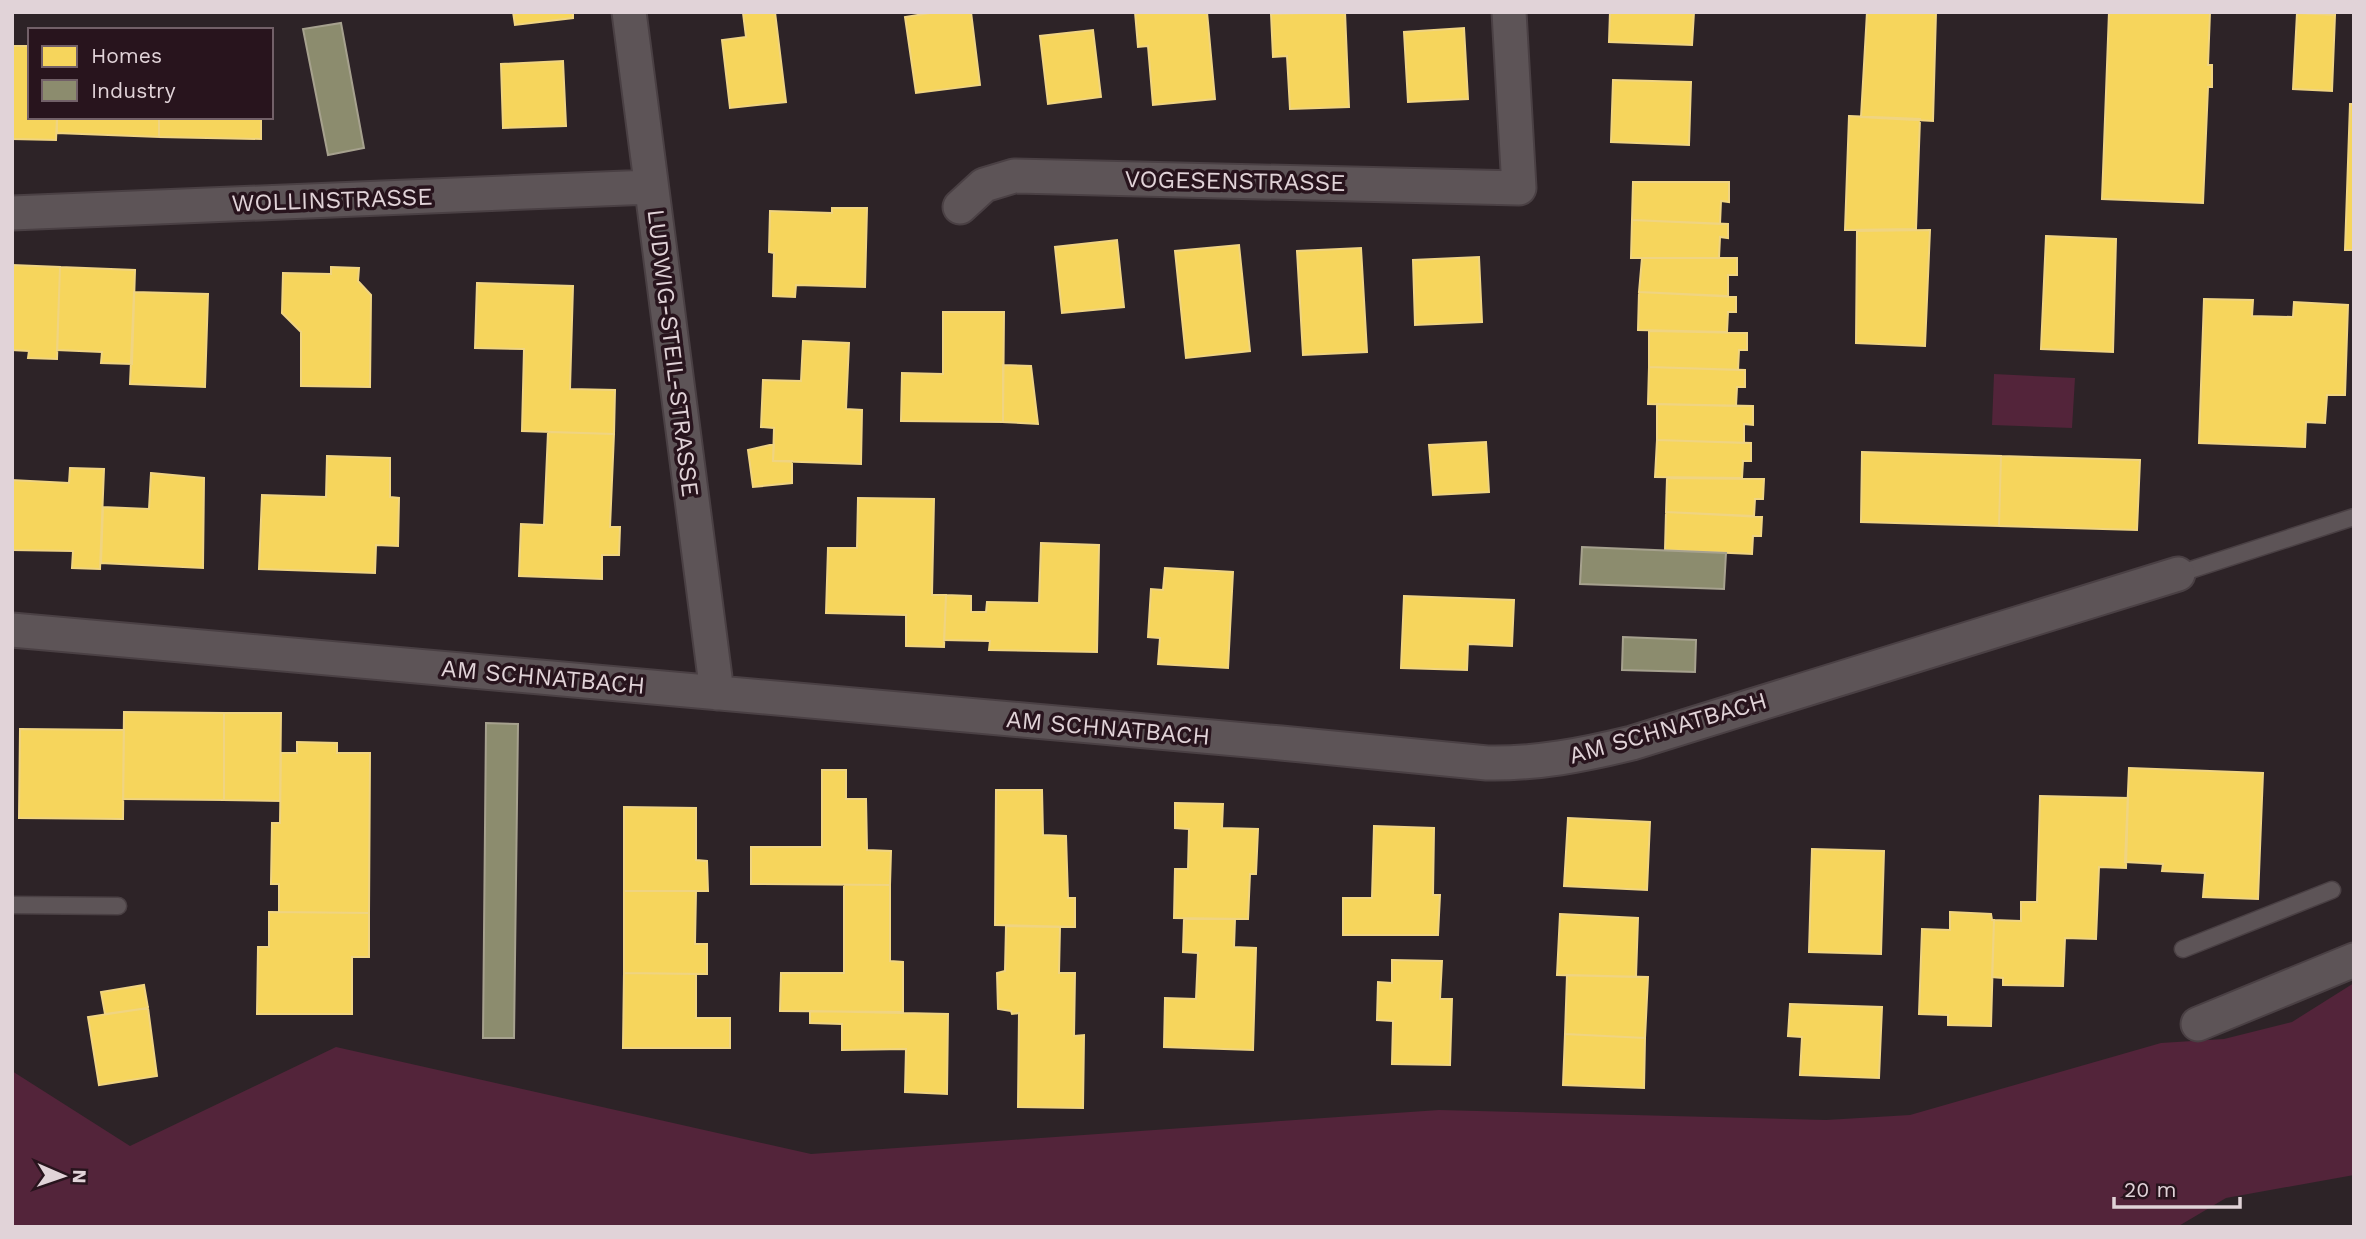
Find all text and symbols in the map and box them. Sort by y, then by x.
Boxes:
legend [28,28,273,119]
text: Homes [91,43,162,68]
text: Industry [91,78,176,103]
street label: VOGESENSTRASSE [1124,165,1346,197]
street label: WOLLINSTRASSE [231,182,433,218]
street label: LUDWIG-STEIL-STRASSE [641,208,705,498]
street label: AM SCHNATBACH [440,654,646,700]
street label: AM SCHNATBACH [1566,686,1770,770]
street label: AM SCHNATBACH [1005,705,1211,751]
north arrow [28,1141,98,1211]
scale bar [2114,1166,2240,1210]
text: N [68,1169,91,1184]
text: 20 m [2124,1177,2176,1202]

